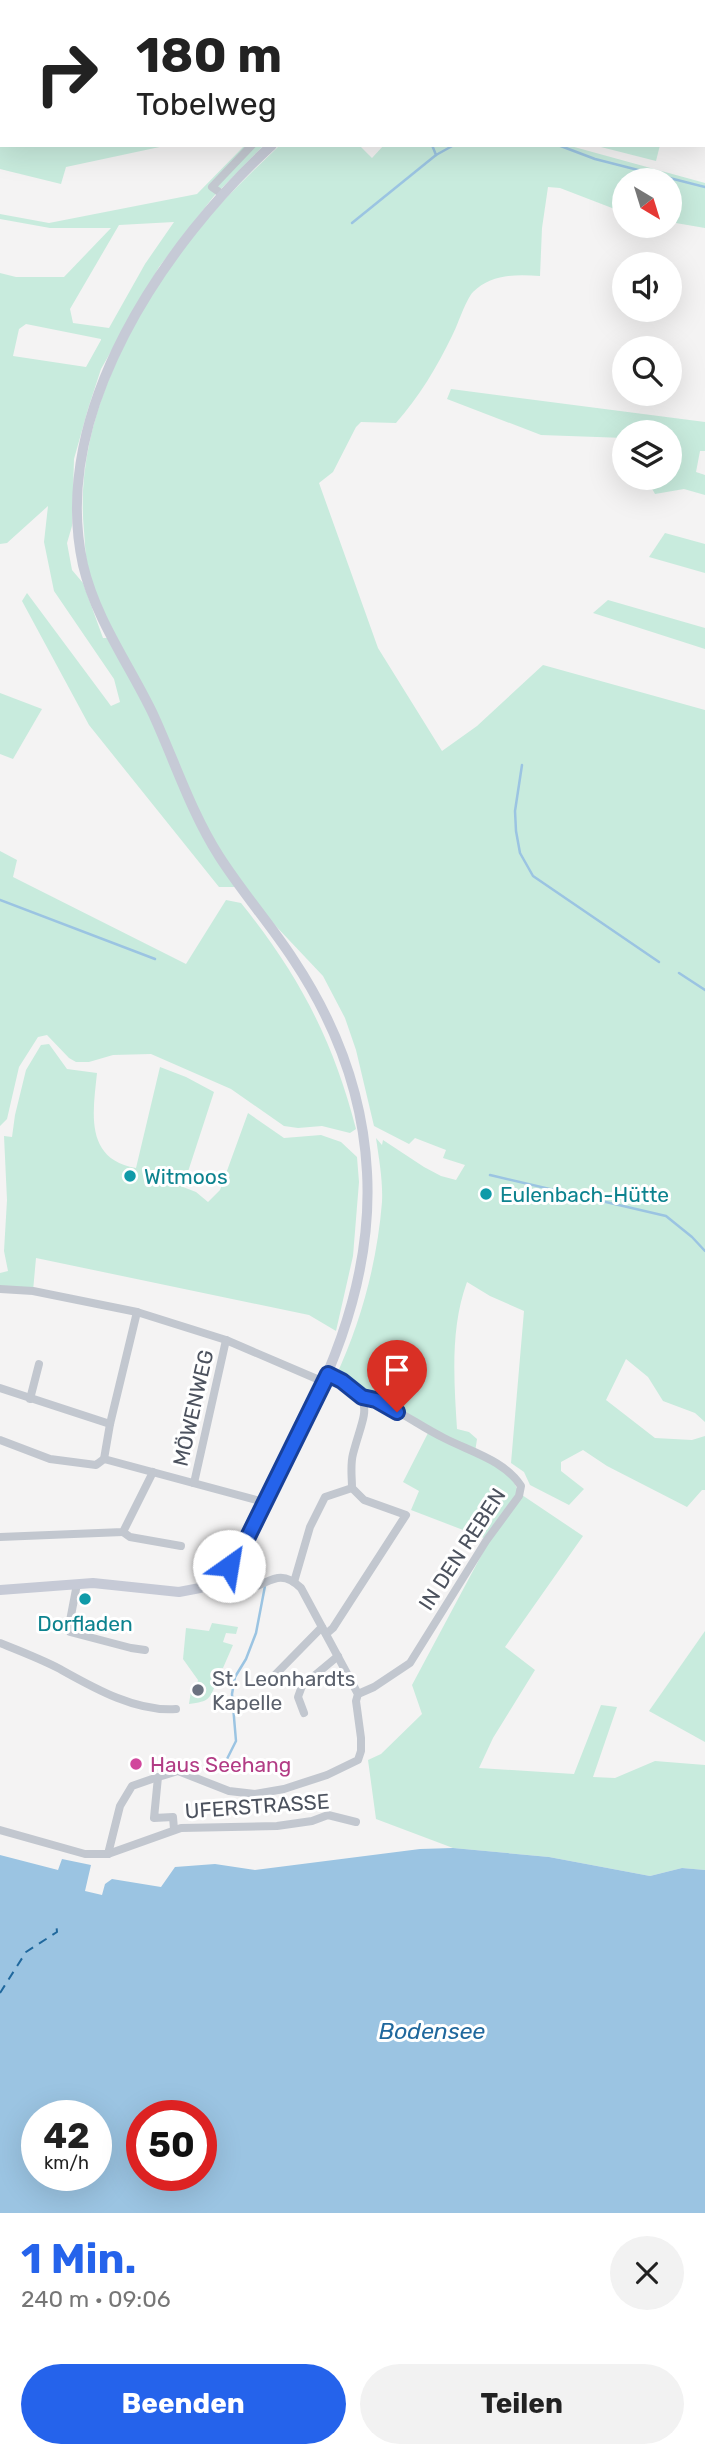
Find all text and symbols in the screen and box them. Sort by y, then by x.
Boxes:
text: 180 m [136,26,282,84]
icon: right [21,28,112,119]
text: Tobelweg [136,85,277,123]
north arrow [612,168,682,238]
map controls [612,168,682,490]
button: sound [612,252,682,322]
button: search [612,336,682,406]
button: layers [612,420,682,490]
place label: Witmoos [144,1164,228,1189]
marker: Witmoos [122,1168,138,1184]
place label: Eulenbach-Hütte [500,1182,669,1207]
marker: Eulenbach-Hütte [478,1186,494,1202]
pin [367,1340,427,1412]
street label: MÖWENWEG [167,1347,219,1469]
icon: arrive [378,1351,416,1389]
street label: IN DEN REBEN [413,1483,511,1615]
position arrow [192,1529,266,1603]
marker: Dorfladen [77,1591,93,1607]
place label: Dorfladen [37,1611,133,1636]
place label: St. Leonhardts Kapelle [212,1666,355,1715]
marker: St. Leonhardts Kapelle [190,1682,206,1698]
place label: Haus Seehang [150,1752,291,1777]
marker: Haus Seehang [128,1756,144,1772]
street label: UFERSTRASSE [184,1788,330,1824]
water label: Bodensee [379,2017,485,2045]
speed limit sign: 50 [126,2100,217,2191]
text: 42 [43,2115,90,2157]
text: km/h [44,2152,89,2174]
text: 1 Min. [21,2234,137,2284]
button: close [610,2236,684,2310]
text: 240 m · 09:06 [21,2285,171,2313]
button: Beenden [21,2364,346,2444]
button: Teilen [360,2364,684,2444]

